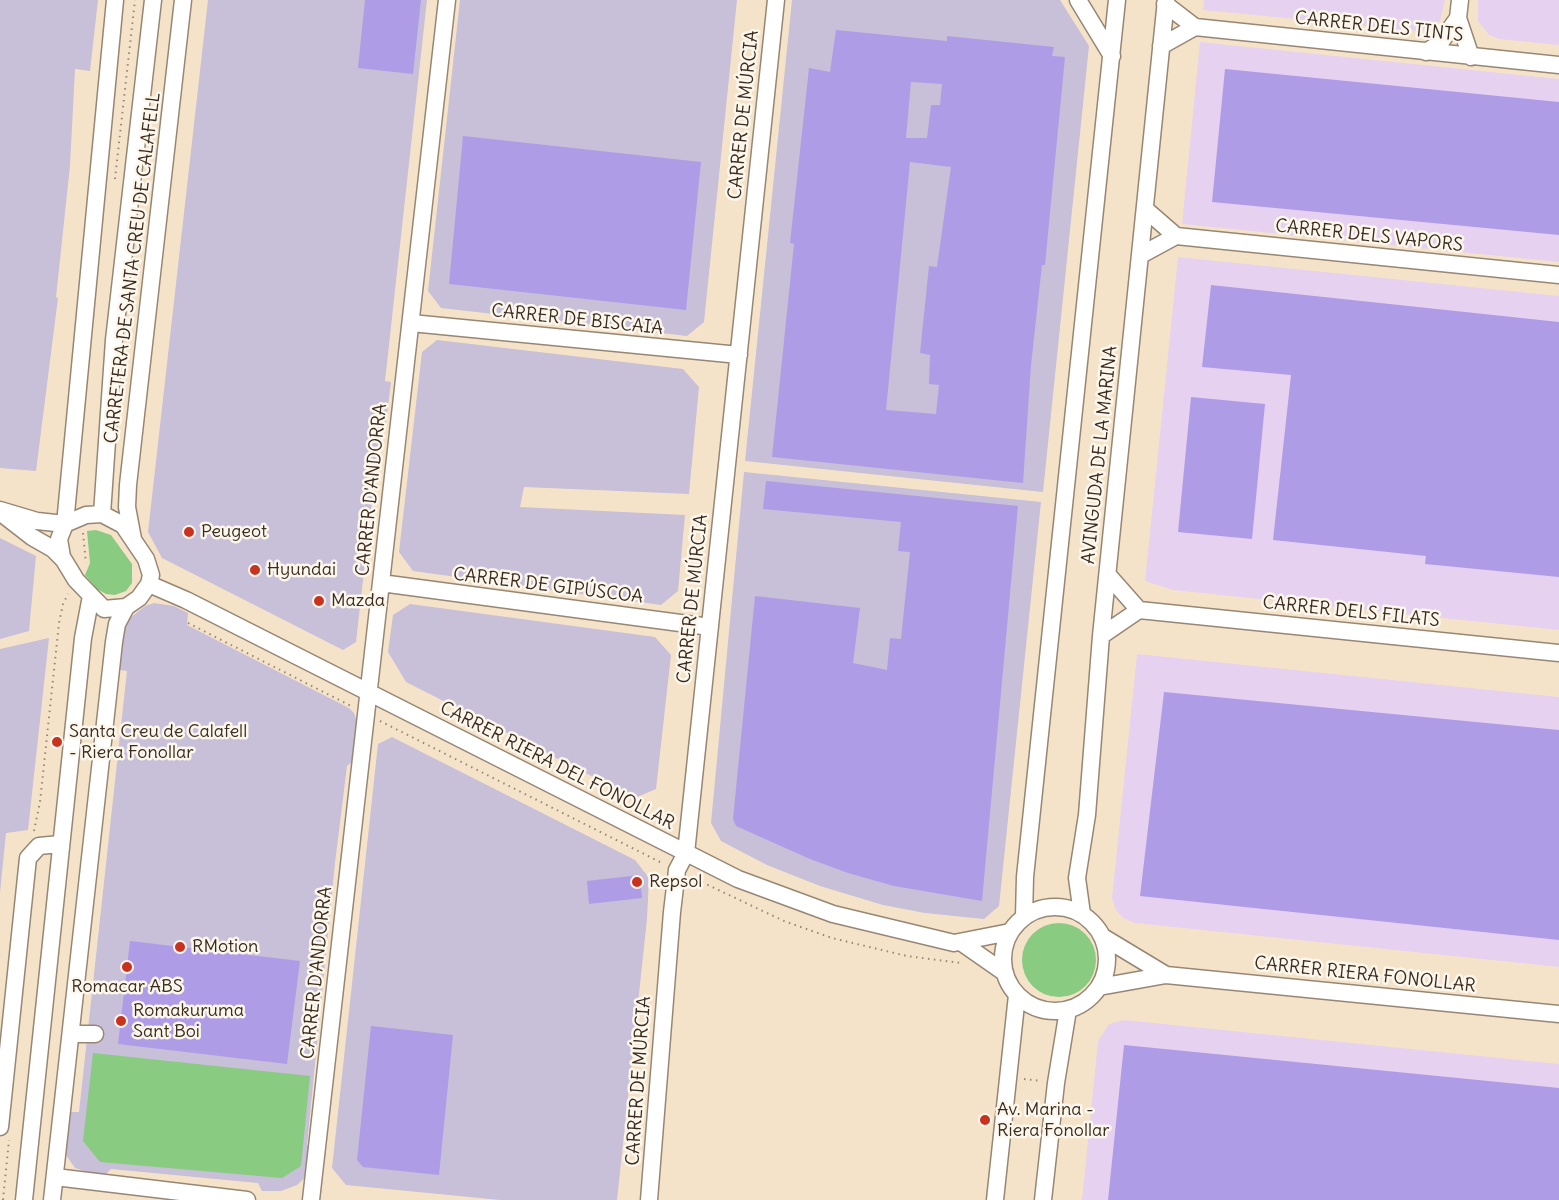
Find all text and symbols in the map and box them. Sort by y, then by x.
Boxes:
street label: CARRER DELS TINTS [1294,7,1464,47]
street label: CARRER DE MÚRCIA [724,29,764,201]
street label: CARRETERA DE SANTA CREU DE CALAFELL [101,91,165,445]
street label: CARRER DELS VAPORS [1274,215,1464,257]
street label: CARRER DE BISCAIA [490,300,664,340]
street label: AVINGUDA DE LA MARINA [1078,345,1122,565]
street label: CARRER D'ANDORRA [352,403,392,577]
street label: CARRER DE MÚRCIA [673,513,713,685]
place label: Peugeot [201,521,267,543]
marker: Peugeot [182,525,196,539]
place label: Hyundai [267,559,336,581]
marker: Hyundai [248,563,262,577]
street label: CARRER DE GIPÚSCOA [452,564,644,608]
place label: Mazda [331,590,385,612]
street label: CARRER DELS FILATS [1261,592,1441,632]
marker: Mazda [312,594,326,608]
street label: CARRER RIERA DEL FONOLLAR [436,697,678,835]
place label: Santa Creu de Calafell - Riera Fonollar [69,721,247,764]
marker: Santa Creu de Calafell - Riera Fonollar [50,735,64,749]
place label: Repsol [649,871,702,893]
marker: Repsol [630,875,644,889]
street label: CARRER D'ANDORRA [297,886,337,1060]
place label: RMotion [192,936,259,958]
marker: RMotion [173,940,187,954]
street label: CARRER RIERA FONOLLAR [1253,953,1477,997]
marker: Romacar ABS [120,960,134,974]
place label: Romacar ABS [71,976,183,998]
street label: CARRER DE MÚRCIA [622,996,656,1166]
place label: Romakuruma Sant Boi [133,1000,244,1042]
marker: Romakuruma Sant Boi [114,1014,128,1028]
place label: Av. Marina - Riera Fonollar [997,1099,1110,1142]
marker: Av. Marina - Riera Fonollar [978,1113,992,1127]

